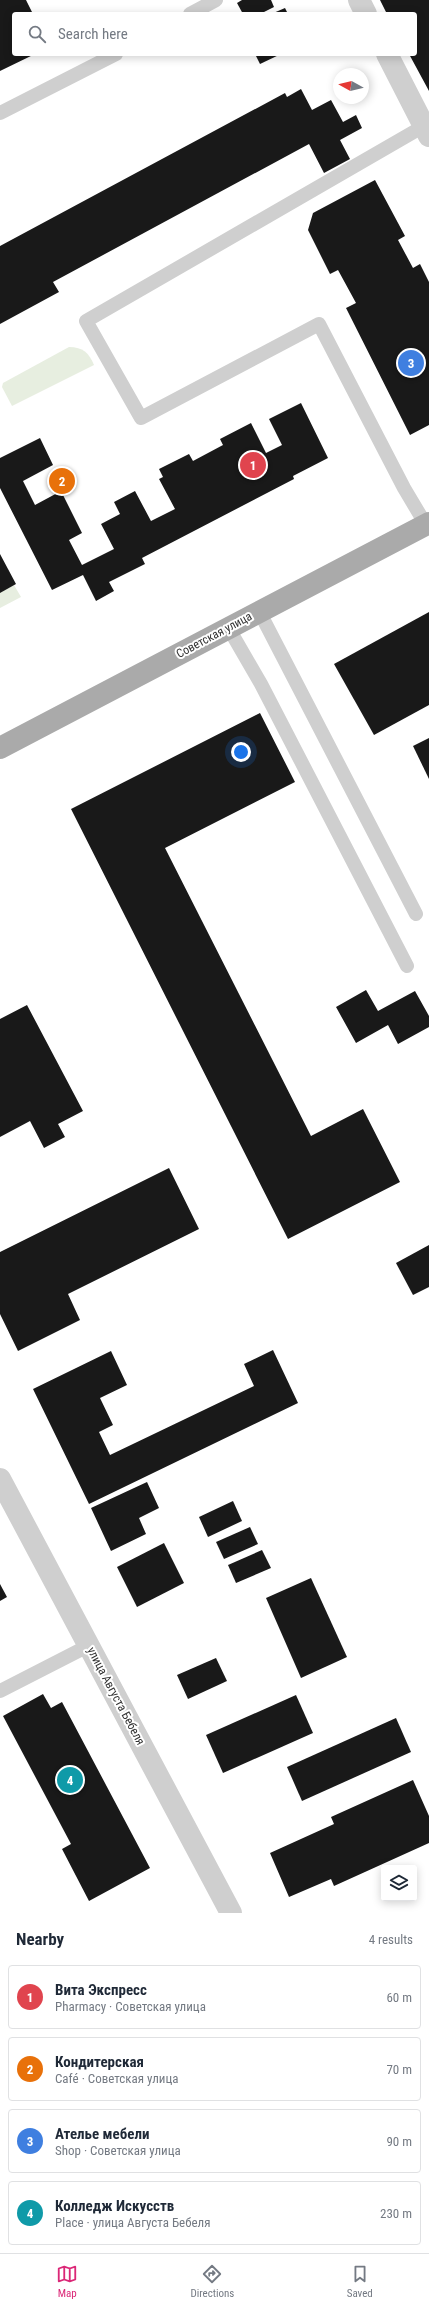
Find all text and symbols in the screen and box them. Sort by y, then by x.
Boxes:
search box [12,12,417,56]
icon: search [26,23,48,45]
text: Search here [58,25,128,43]
north arrow [333,68,369,104]
pin: 3 [398,348,424,378]
pin: 1 [240,450,266,480]
pin: 2 [49,466,75,496]
street label: Советская улица [174,609,254,661]
your location [231,742,251,762]
street label: улица Августа Бебеля [84,1645,148,1747]
pin: 4 [57,1765,83,1795]
map controls [381,1865,417,1901]
button: layers [381,1865,417,1901]
text: Nearby [16,1929,64,1949]
text: 4 results [369,1932,413,1947]
text: Вита Экспресс [55,1981,147,1999]
text: 1 [27,1990,33,2005]
text: 60 m [386,1990,412,2005]
text: Pharmacy · Советская улица [55,1999,206,2014]
text: Кондитерская [55,2053,144,2071]
text: 2 [27,2062,33,2077]
text: 70 m [386,2062,412,2077]
text: Café · Советская улица [55,2071,178,2086]
text: Ателье мебели [55,2125,149,2143]
text: 3 [27,2134,33,2149]
text: 90 m [386,2134,412,2149]
text: Shop · Советская улица [55,2143,181,2158]
text: Колледж Искусств [55,2197,174,2215]
text: 4 [27,2206,33,2221]
text: 230 m [380,2206,412,2221]
text: Place · улица Августа Бебеля [55,2215,210,2230]
tab: Map [56,2263,78,2300]
tab: Directions [190,2263,234,2300]
tab: Saved [347,2263,373,2300]

